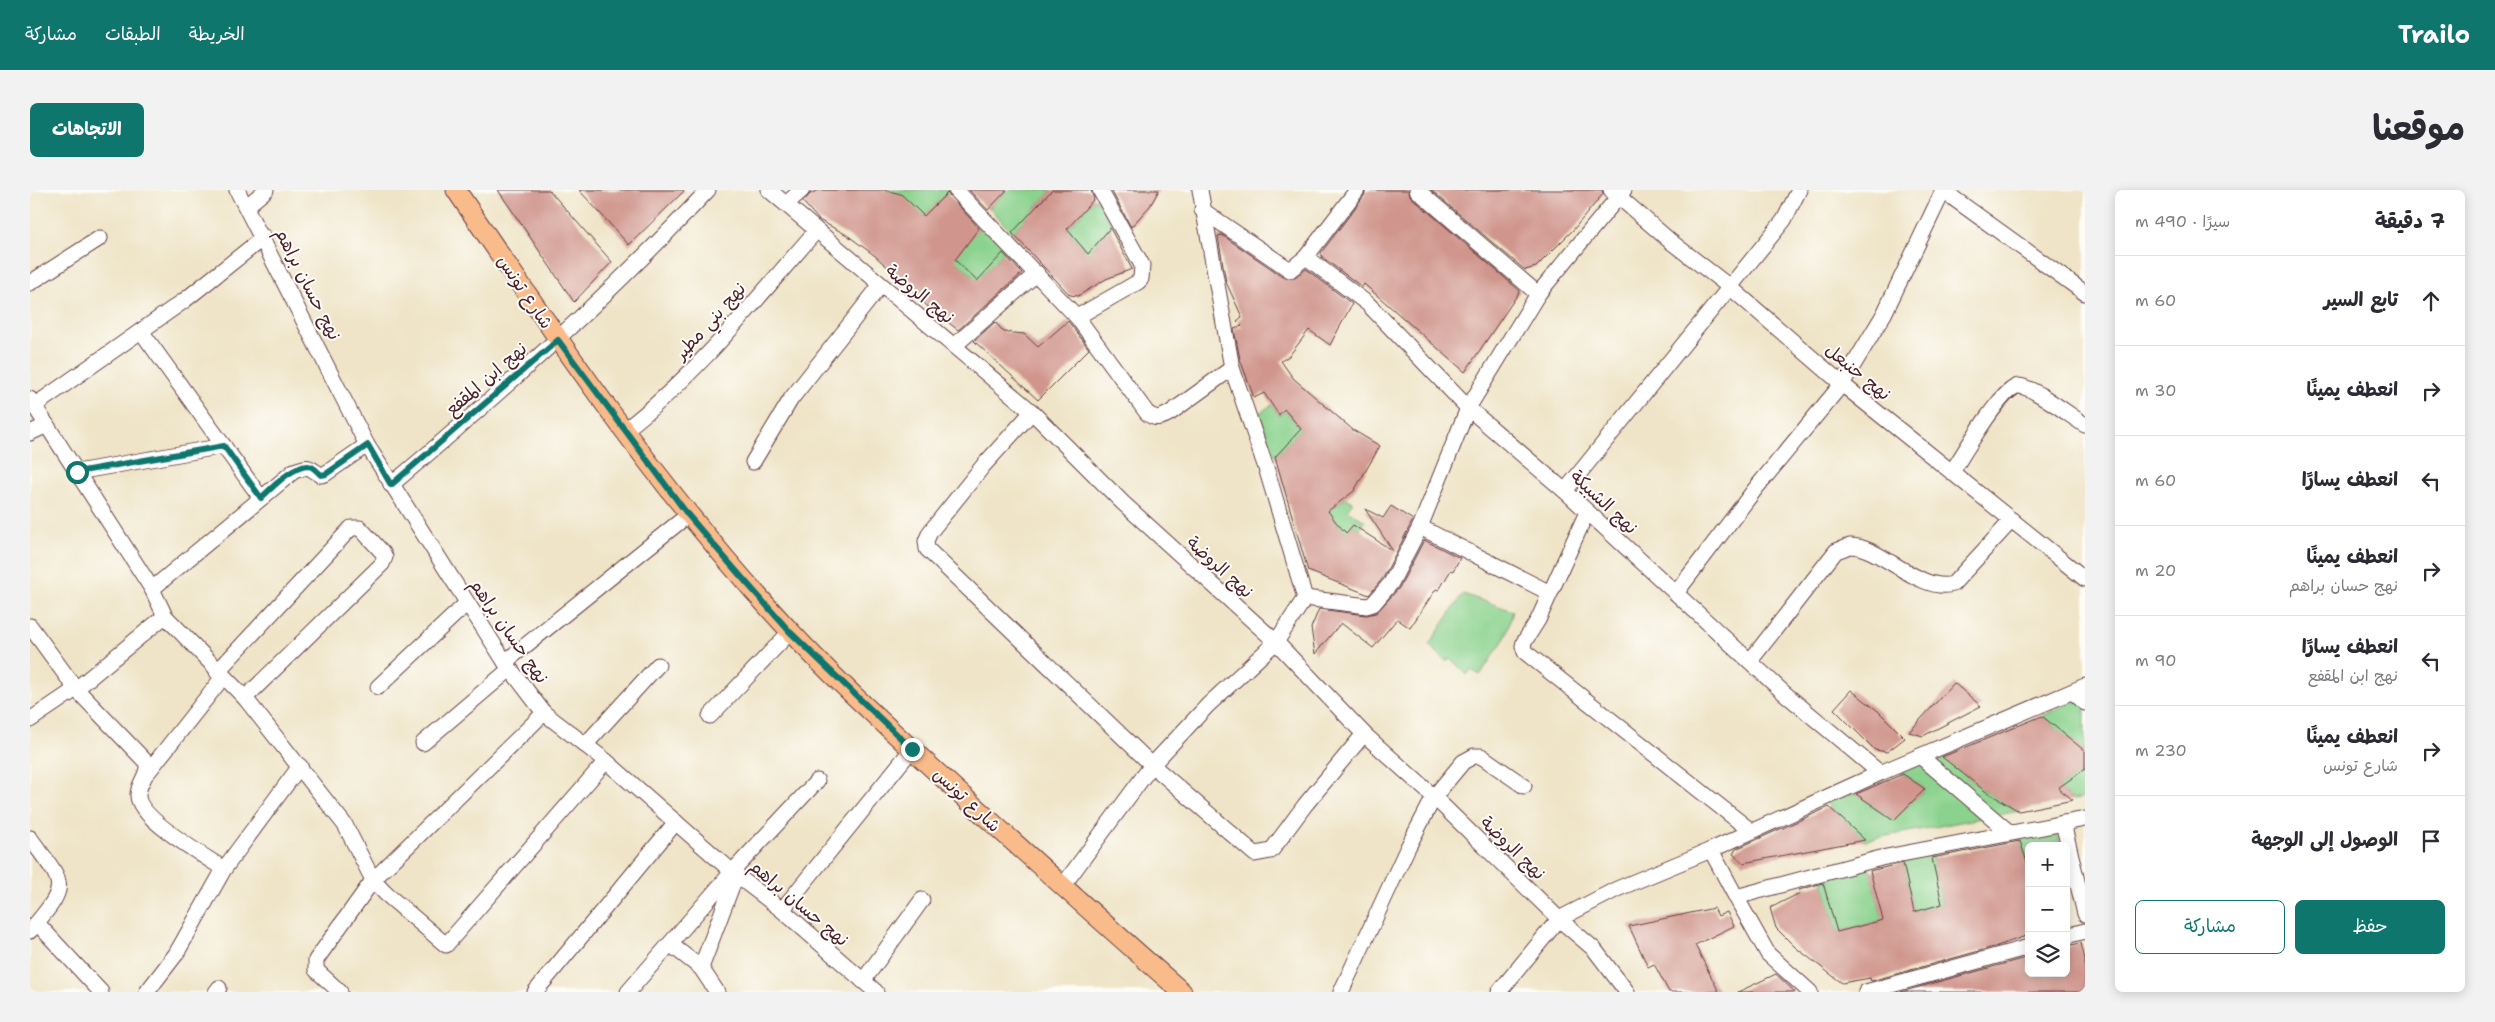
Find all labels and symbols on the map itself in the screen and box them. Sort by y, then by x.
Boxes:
street label: نهج حسان براهم [268,224,347,345]
street label: شارع تونس [491,250,559,334]
street label: نهج الروضة [881,259,959,329]
street label: نهج بني مطير [667,277,754,369]
street label: نهج ابن المقفع [440,337,533,422]
street label: نهج حنبعل [1820,338,1896,406]
route start [66,461,89,484]
street label: نهج الشبيكة [1565,465,1643,539]
street label: نهج الروضة [1181,531,1259,603]
street label: نهج حسان براهم [462,574,554,689]
route end [901,738,924,761]
street label: شارع تونس [928,762,1006,838]
street label: نهج الروضة [1475,811,1551,885]
street label: نهج حسان براهم [743,854,854,953]

